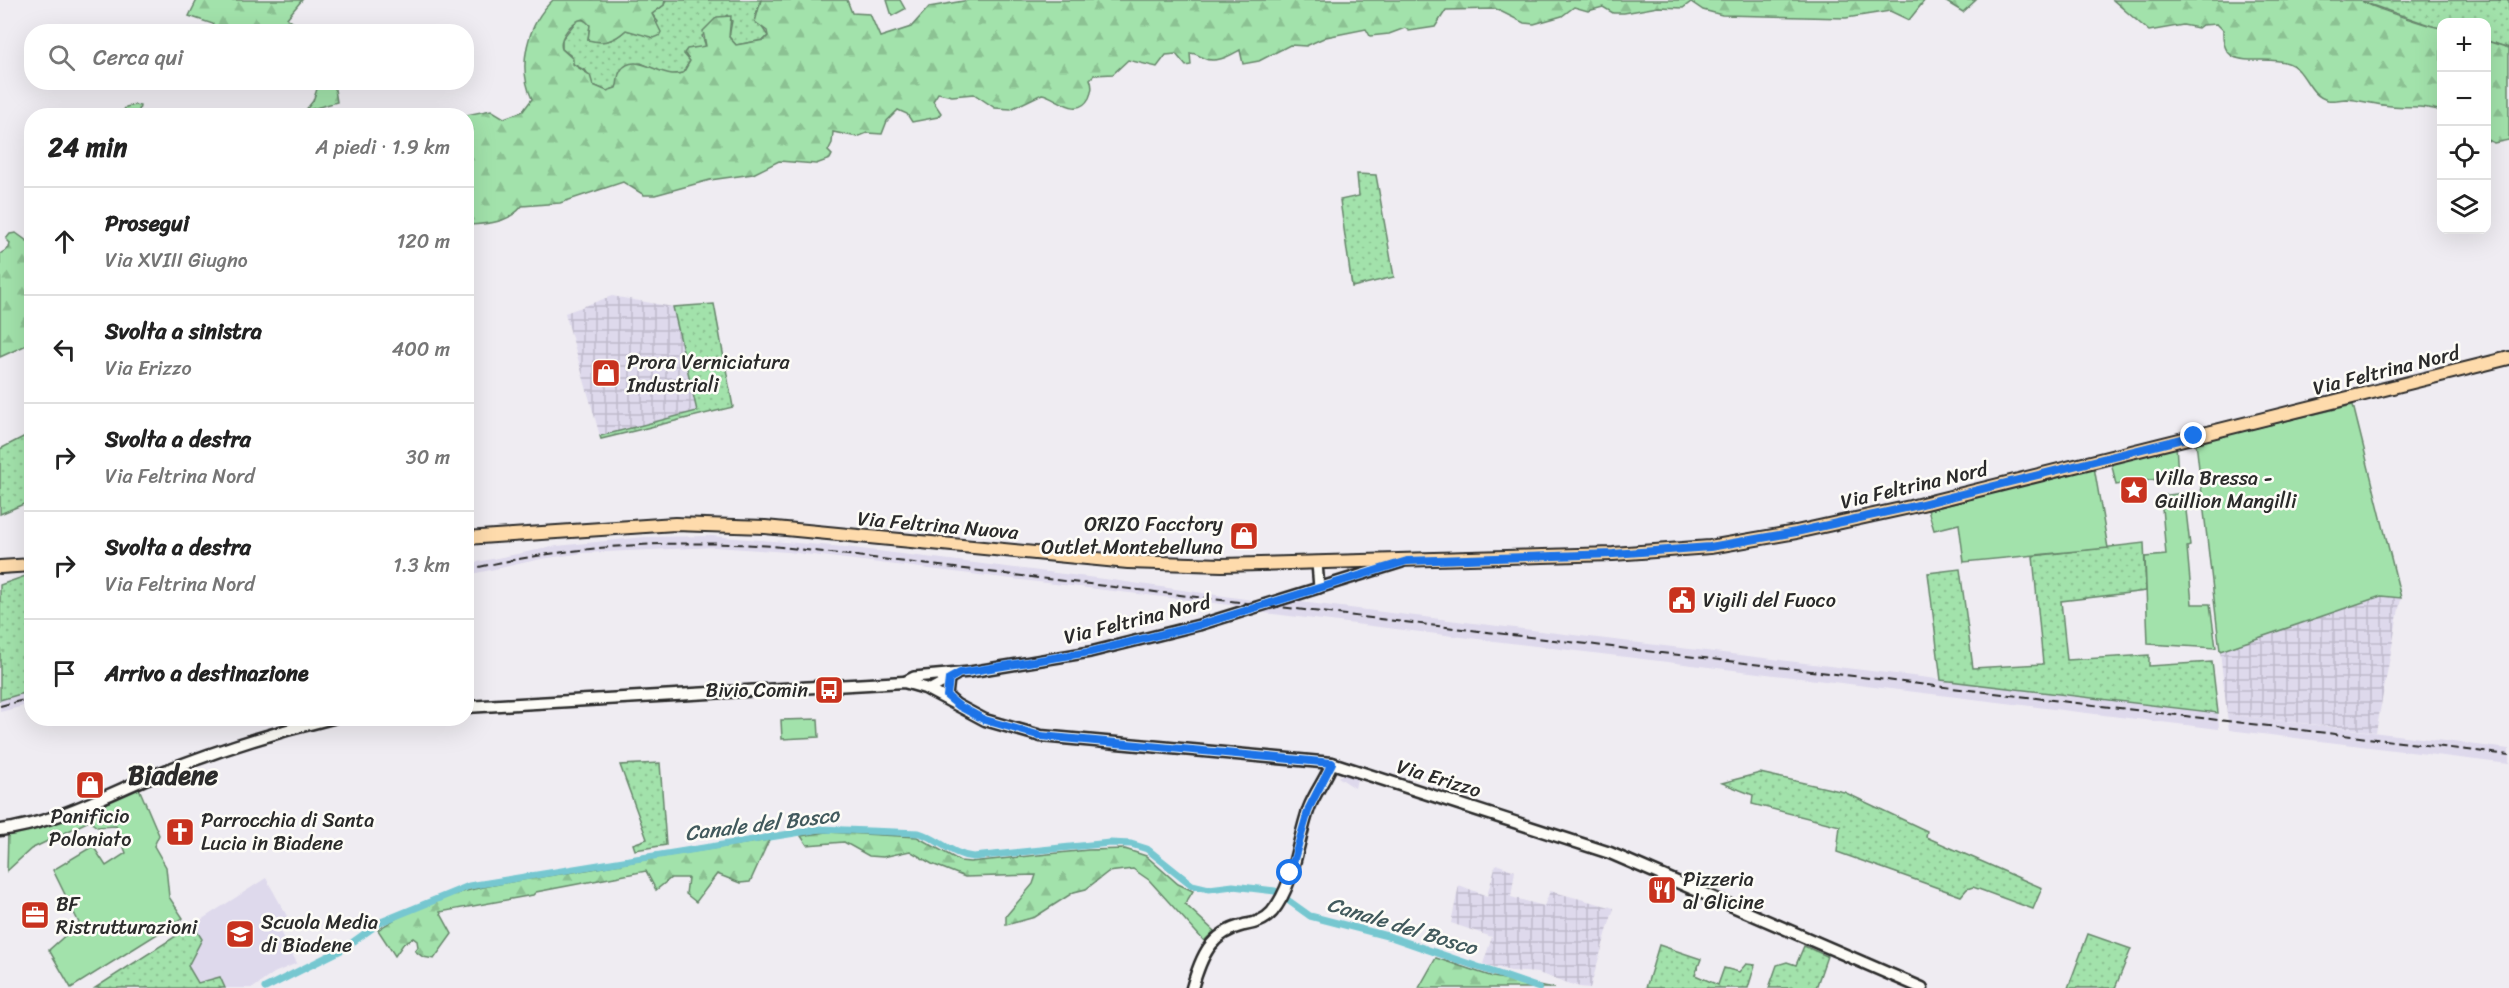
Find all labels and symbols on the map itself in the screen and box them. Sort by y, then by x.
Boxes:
street label: Via Feltrina Nord [2309,335,2464,406]
place label: Prora Verniciatura Industriali [626,345,790,403]
shop icon: Prora Verniciatura Industriali [590,357,622,389]
route end [2180,422,2206,448]
street label: Via Feltrina Nord [1837,451,1992,519]
place label: Villa Bressa - Guillion Mangilli [2155,461,2298,519]
place icon: Villa Bressa - Guillion Mangilli [2118,474,2150,506]
street label: Via Feltrina Nuova [856,501,1021,550]
place label: ORIZO Facctory Outlet Montebelluna [1041,507,1224,565]
shop icon: ORIZO Facctory Outlet Montebelluna [1228,520,1260,552]
place label: Vigili del Fuoco [1703,583,1836,618]
street label: Via Feltrina Nord [1060,584,1215,655]
public building icon: Vigili del Fuoco [1666,584,1698,616]
place label: Bivio Comin [706,673,808,708]
bus stop icon: Bivio Comin [813,674,845,706]
street label: Via Erizzo [1392,749,1485,808]
district label: Biadene [128,752,219,798]
shop icon: Panificio Poloniato [74,769,106,801]
water label: Canale del Bosco [683,796,843,852]
place label: Panificio Poloniato [49,799,131,857]
place label: Parrocchia di Santa Lucia in Biadene [201,803,374,861]
church icon: Parrocchia di Santa Lucia in Biadene [164,816,196,848]
route start [1276,859,1302,885]
place label: Pizzeria al Glicine [1683,862,1764,920]
restaurant icon: Pizzeria al Glicine [1646,874,1678,906]
water label: Canale del Bosco [1322,885,1483,967]
place label: BF Ristrutturazioni [56,887,199,945]
office icon: BF Ristrutturazioni [19,899,51,931]
place label: Scuola Media di Biadene [261,905,378,963]
school or university icon: Scuola Media di Biadene [224,918,256,950]

